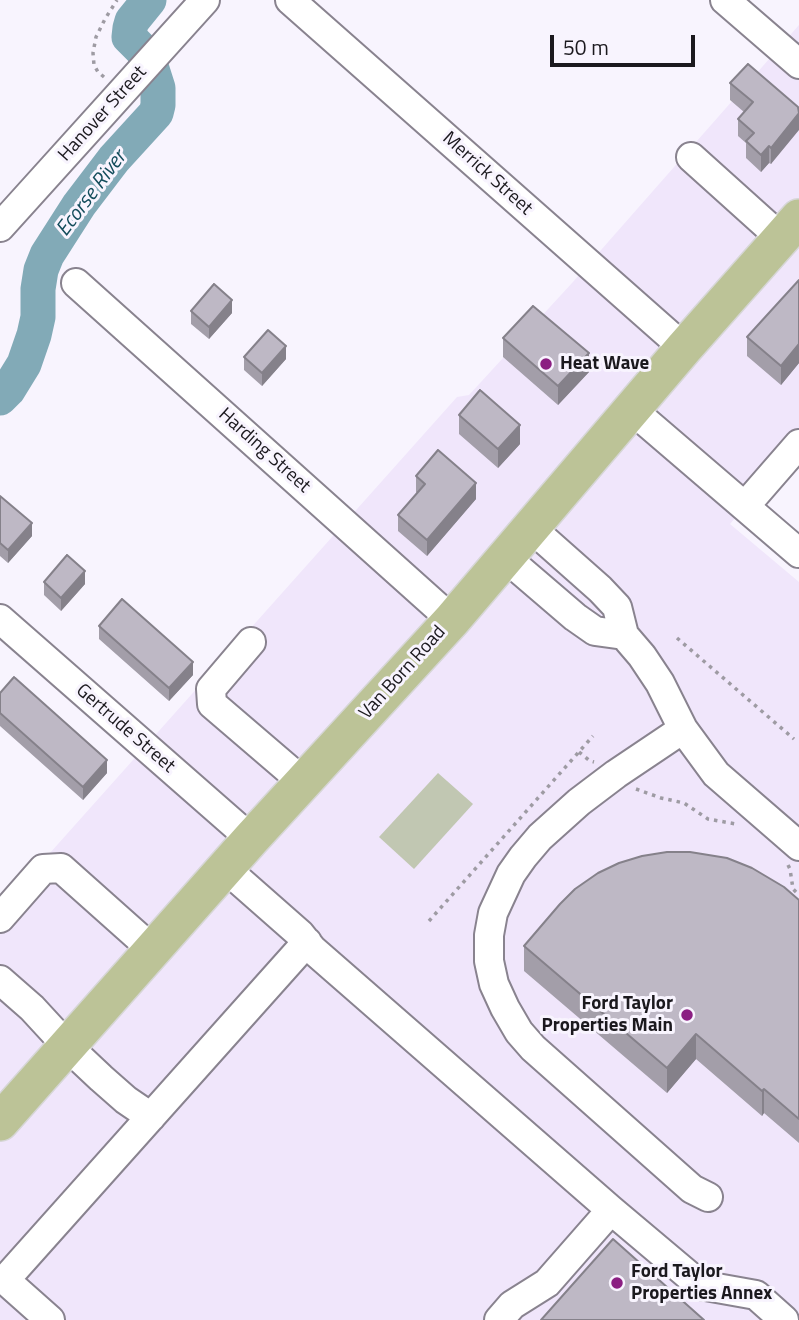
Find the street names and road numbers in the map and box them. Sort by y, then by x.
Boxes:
street label: Hanover Street [54,62,152,166]
street label: Merrick Street [437,128,537,220]
street label: Harding Street [213,404,315,498]
street label: Van Born Road [355,621,451,725]
street label: Gertrude Street [71,680,179,778]

